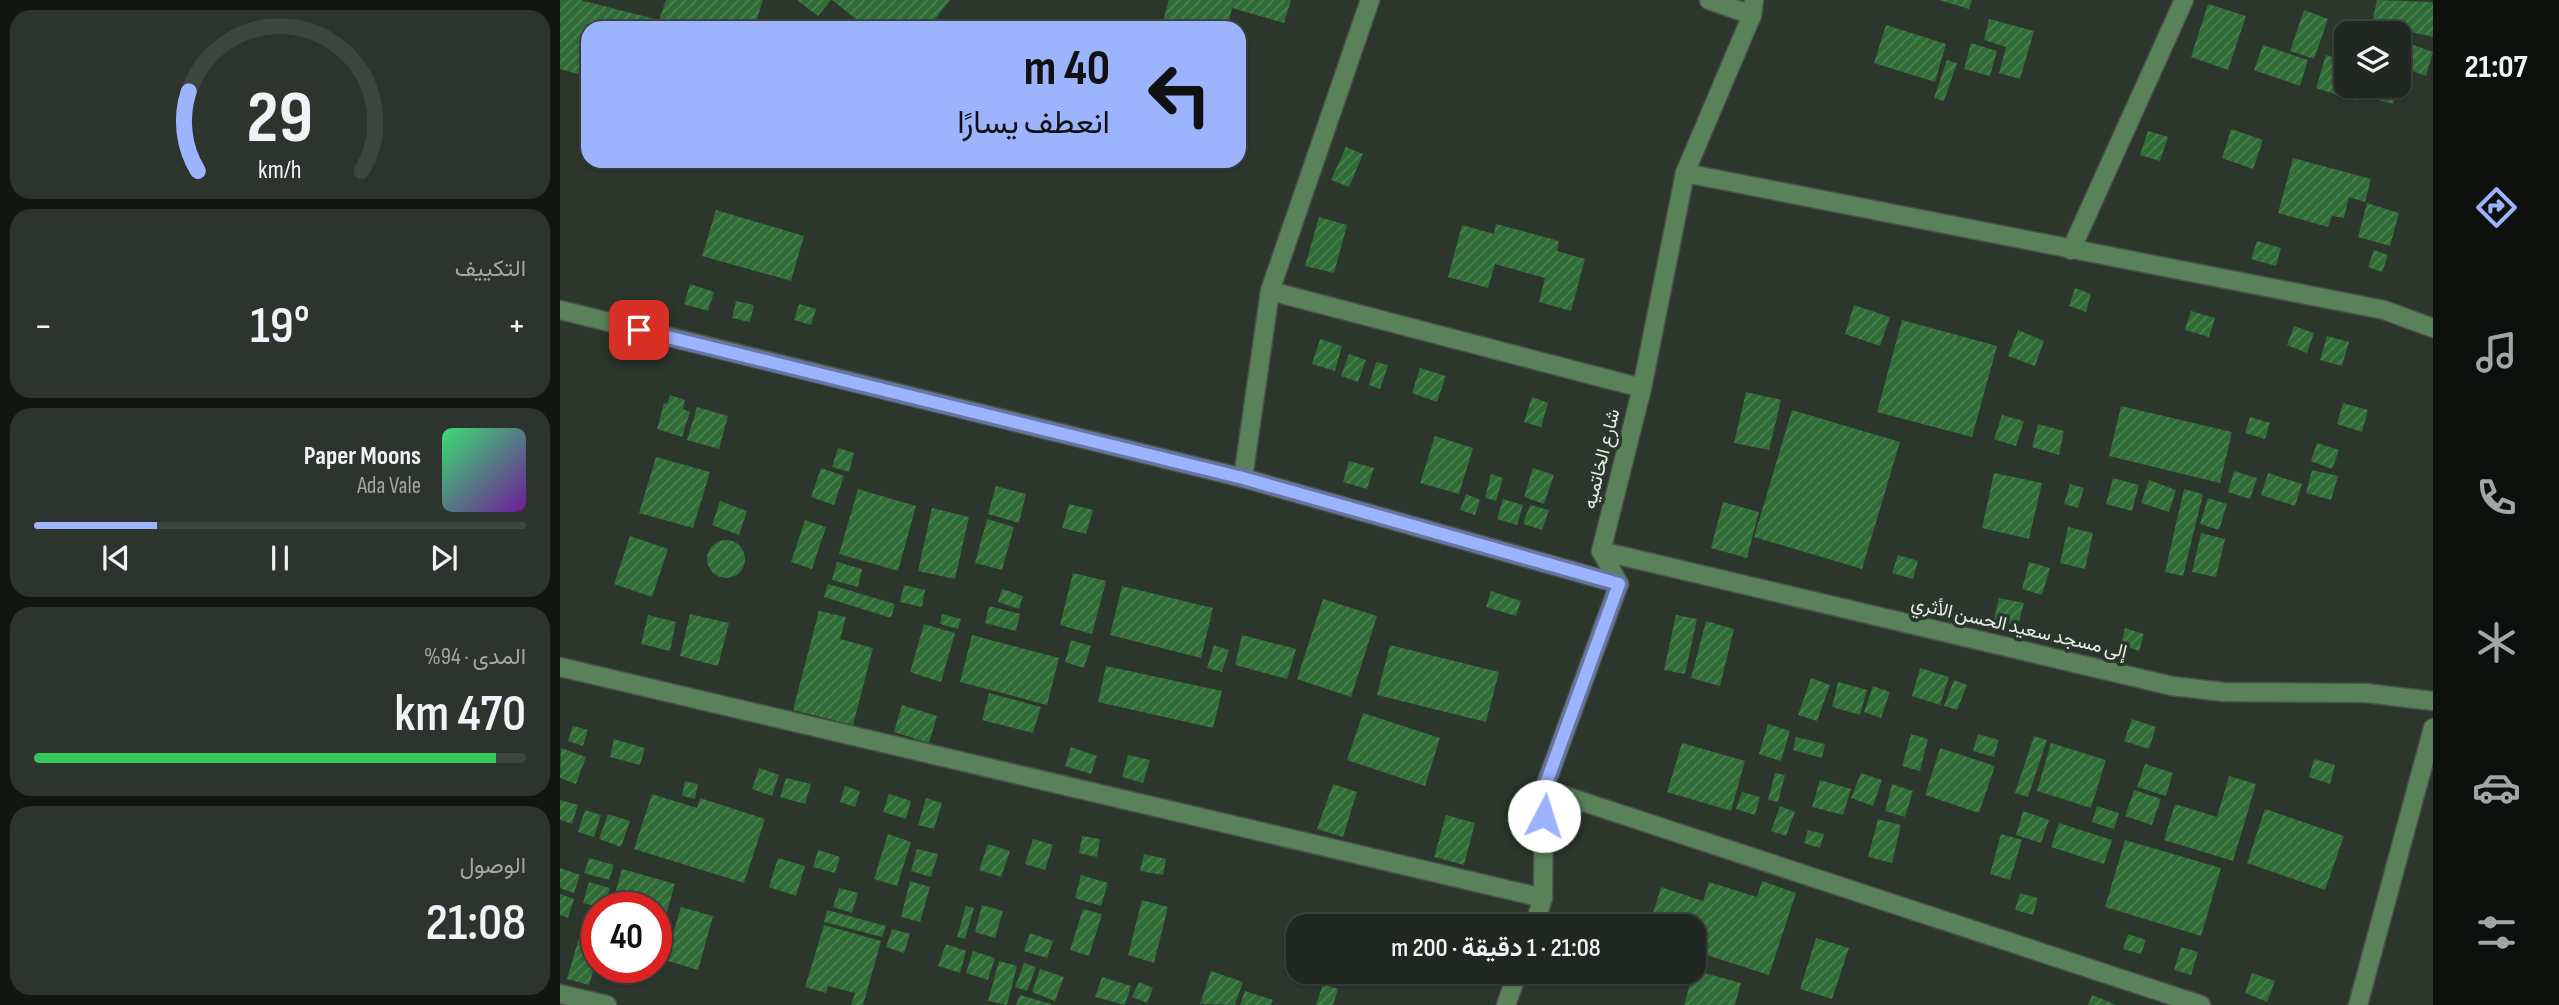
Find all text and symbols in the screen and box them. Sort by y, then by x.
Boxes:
map controls [2334,21,2411,98]
button: layers [2334,21,2411,98]
text: 40 m [1024,40,1110,99]
text: 21:07 [2465,48,2527,87]
icon: left [1134,49,1225,140]
text: 29 [247,75,313,163]
text: انعطف يسارًا [957,104,1110,143]
text: km/h [258,154,302,185]
icon: directions [2472,183,2521,232]
text: التكييف [455,255,526,283]
text: 19° [250,295,310,358]
pin [609,300,669,360]
text: − [34,304,53,349]
text: + [507,304,526,349]
icon: arrive [620,311,658,349]
icon: music [2472,328,2521,377]
street label: شارع الخاتميه [1578,406,1626,512]
text: Paper Moons [304,441,421,472]
text: Ada Vale [357,472,421,500]
icon: phone [2472,473,2521,522]
icon: previous [97,539,135,577]
icon: pause [261,539,299,577]
icon: next [425,539,463,577]
street label: إلى مسجد سعيد الحسن الأثري [1908,592,2129,667]
icon: climate [2472,618,2521,667]
text: المدى · 94% [424,643,526,671]
text: 470 km [394,683,526,746]
icon: car [2472,763,2521,812]
position arrow [1507,779,1581,853]
text: الوصول [460,852,526,880]
text: 21:08 [425,892,526,955]
speed limit sign: 40 [581,892,672,983]
icon: filters [2472,908,2521,957]
text: 21:08 · 1 دقيقة · 200 m [1391,933,1601,964]

